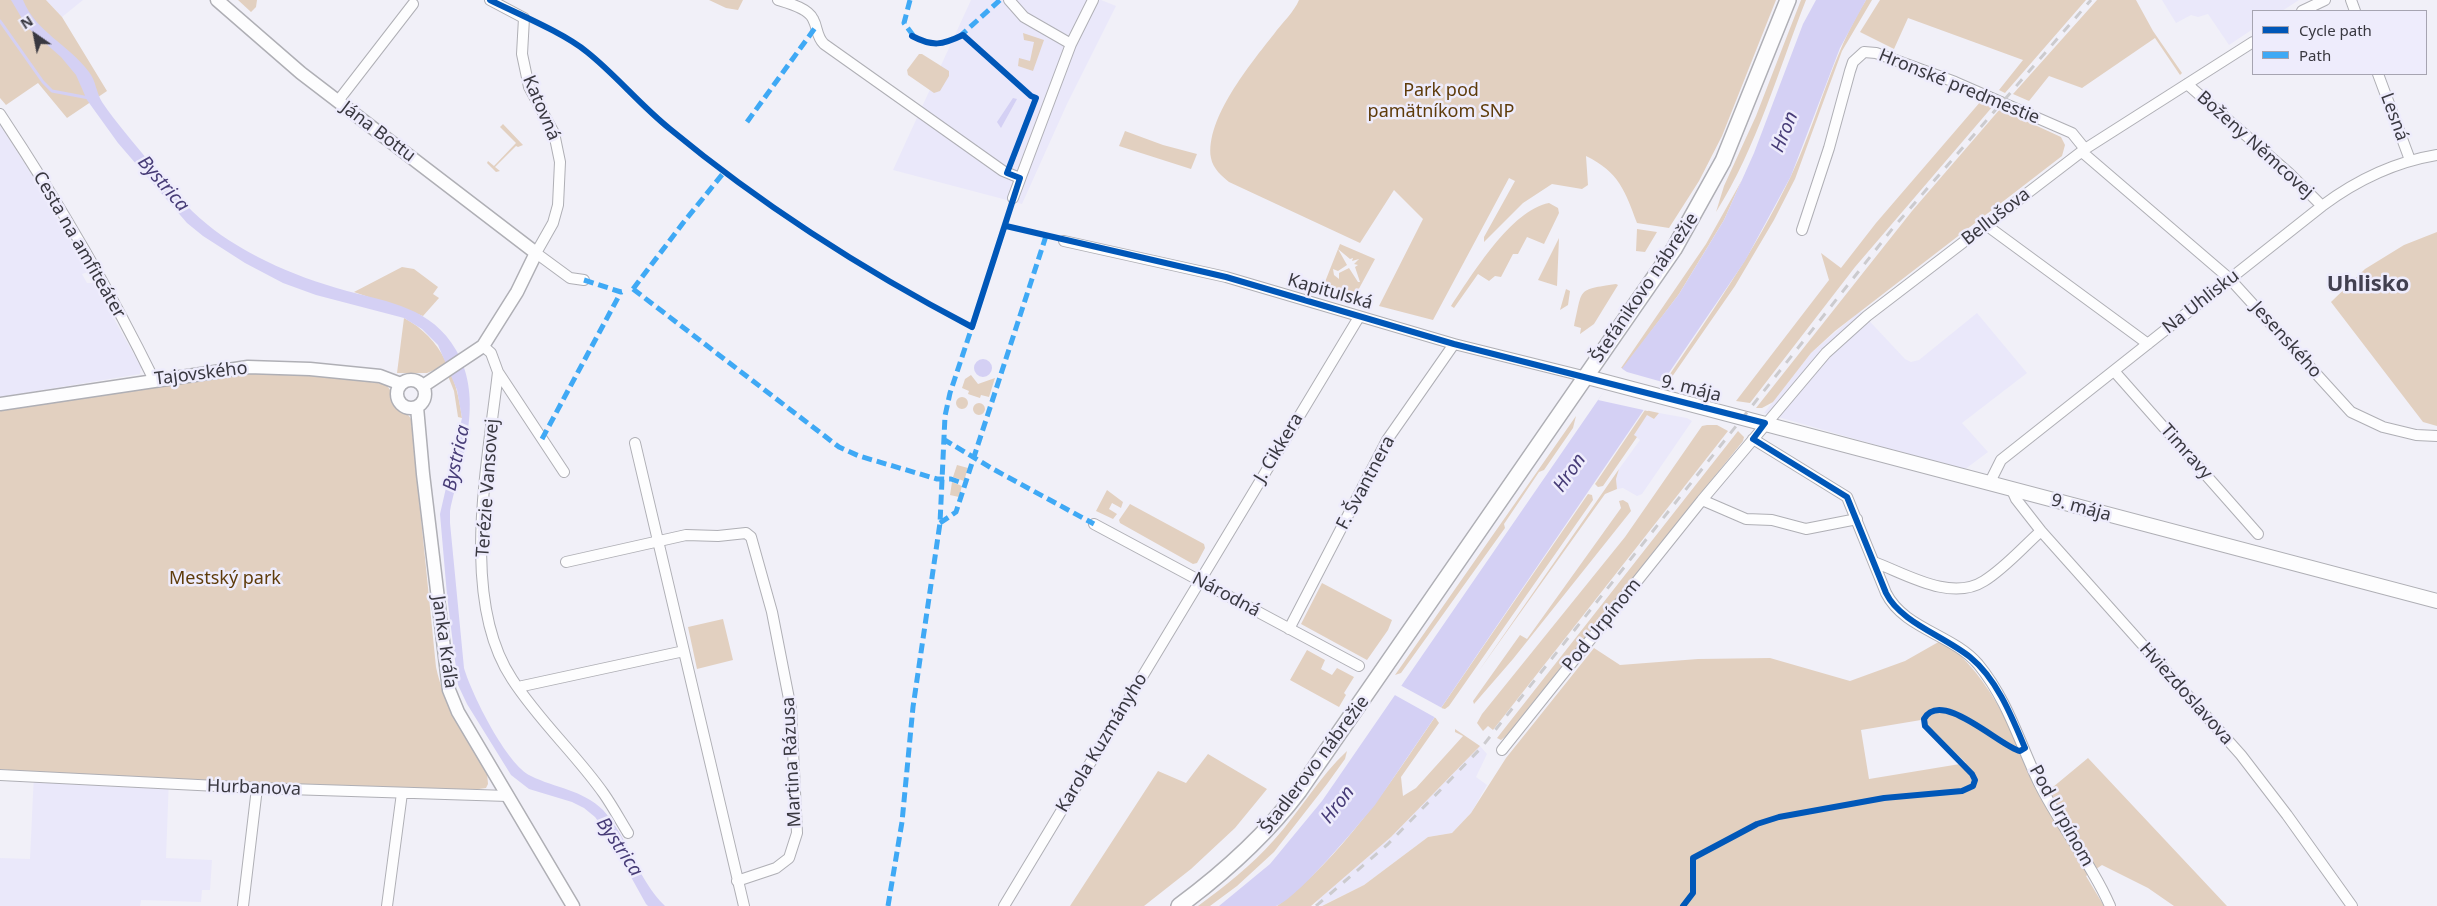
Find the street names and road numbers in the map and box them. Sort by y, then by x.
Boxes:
street label: Hronské predmestie [1875,45,2043,129]
street label: Katovná [518,72,564,144]
street label: Boženy Němcovej [2192,87,2318,203]
street label: Lesná [2375,90,2413,144]
street label: Jána Bottu [337,97,419,167]
street label: Cesta na amfiteáter [28,168,130,322]
street label: Bellušova [1958,184,2034,250]
street label: Štefánikovo nábrežie [1587,209,1703,367]
street label: Na Uhlisku [2158,265,2244,339]
street label: Kapitulská [1285,270,1375,314]
street label: Jesenského [2246,297,2326,383]
street label: Tajovského [153,358,249,390]
street label: 9. mája [1659,371,1723,407]
street label: J. Cikkera [1250,409,1308,487]
street label: Terézie Vansovej [472,418,504,558]
street label: Timravy [2156,420,2216,484]
street label: F. Švantnera [1332,432,1400,534]
street label: 9. mája [2049,490,2113,526]
street label: Národná [1188,568,1264,622]
street label: Pod Urpínom [1558,574,1646,676]
street label: Janka Kráľa [427,594,461,690]
street label: Hviezdoslavova [2135,639,2237,749]
street label: Karola Kuzmányho [1052,669,1152,817]
street label: Štadlerovo nábrežie [1256,692,1374,838]
street label: Martina Rázusa [778,696,806,828]
street label: Pod Urpínom [2024,761,2098,871]
street label: Hurbanova [207,776,301,800]

